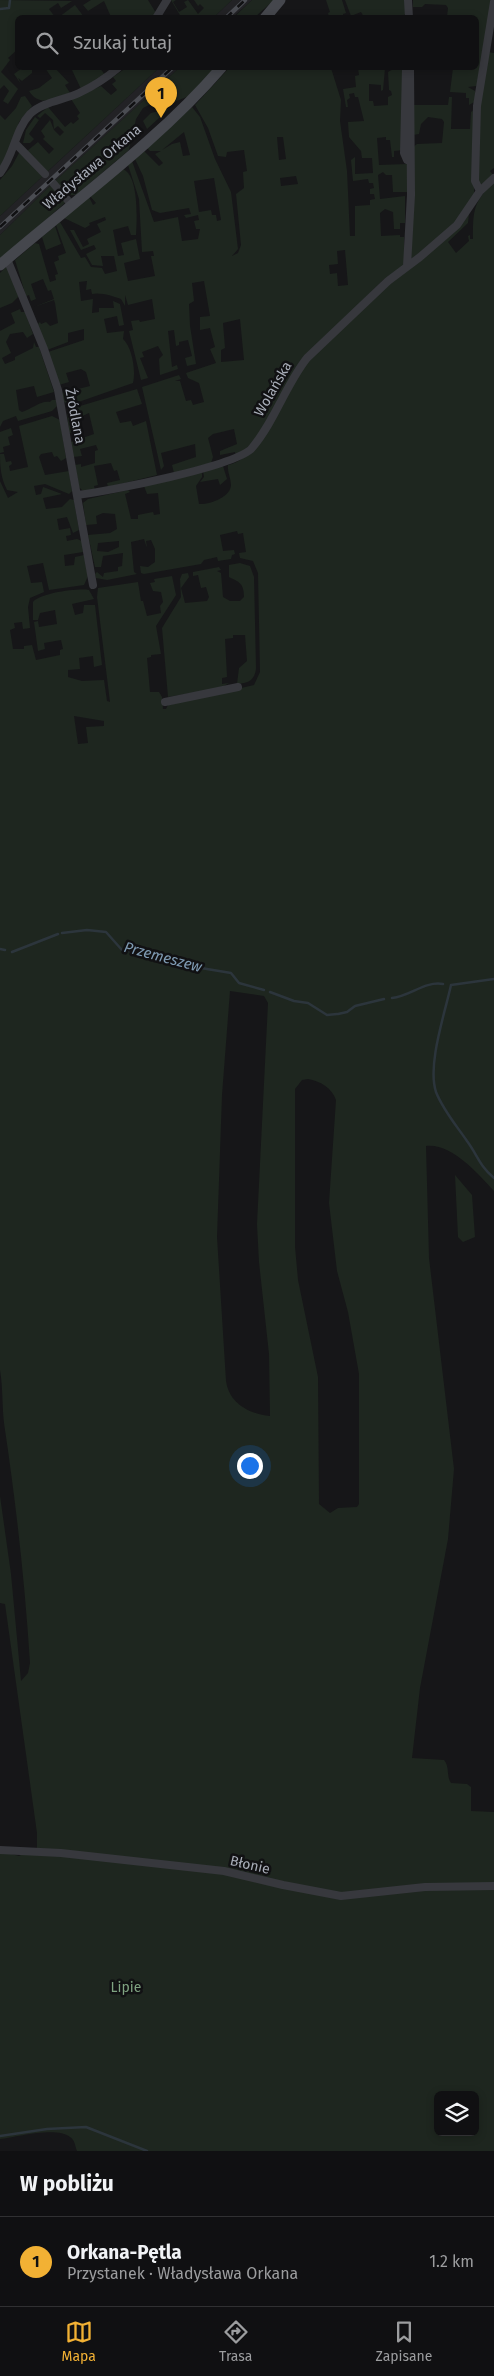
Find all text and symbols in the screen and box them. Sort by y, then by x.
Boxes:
search box [15,15,479,70]
icon: search [33,29,61,57]
text: Szukaj tutaj [73,31,172,54]
pin: 1 [145,77,177,118]
street label: Władysława Orkana [39,121,145,213]
street label: Wolańska [250,359,296,419]
street label: Źródlana [61,387,90,445]
water label: Przemeszew [122,938,204,976]
your location [237,1453,263,1479]
street label: Błonie [228,1852,272,1878]
park label: Lipie [111,1979,141,1996]
map controls [434,2091,479,2136]
button: layers [434,2091,479,2136]
text: W pobliżu [20,2171,114,2197]
text: Orkana-Pętla [67,2241,182,2264]
text: 1 [32,2252,40,2271]
text: 1.2 km [429,2252,474,2271]
text: Przystanek · Władysława Orkana [67,2264,298,2283]
tab: Mapa [62,2318,96,2365]
tab: Trasa [219,2318,252,2365]
tab: Zapisane [376,2318,432,2365]

